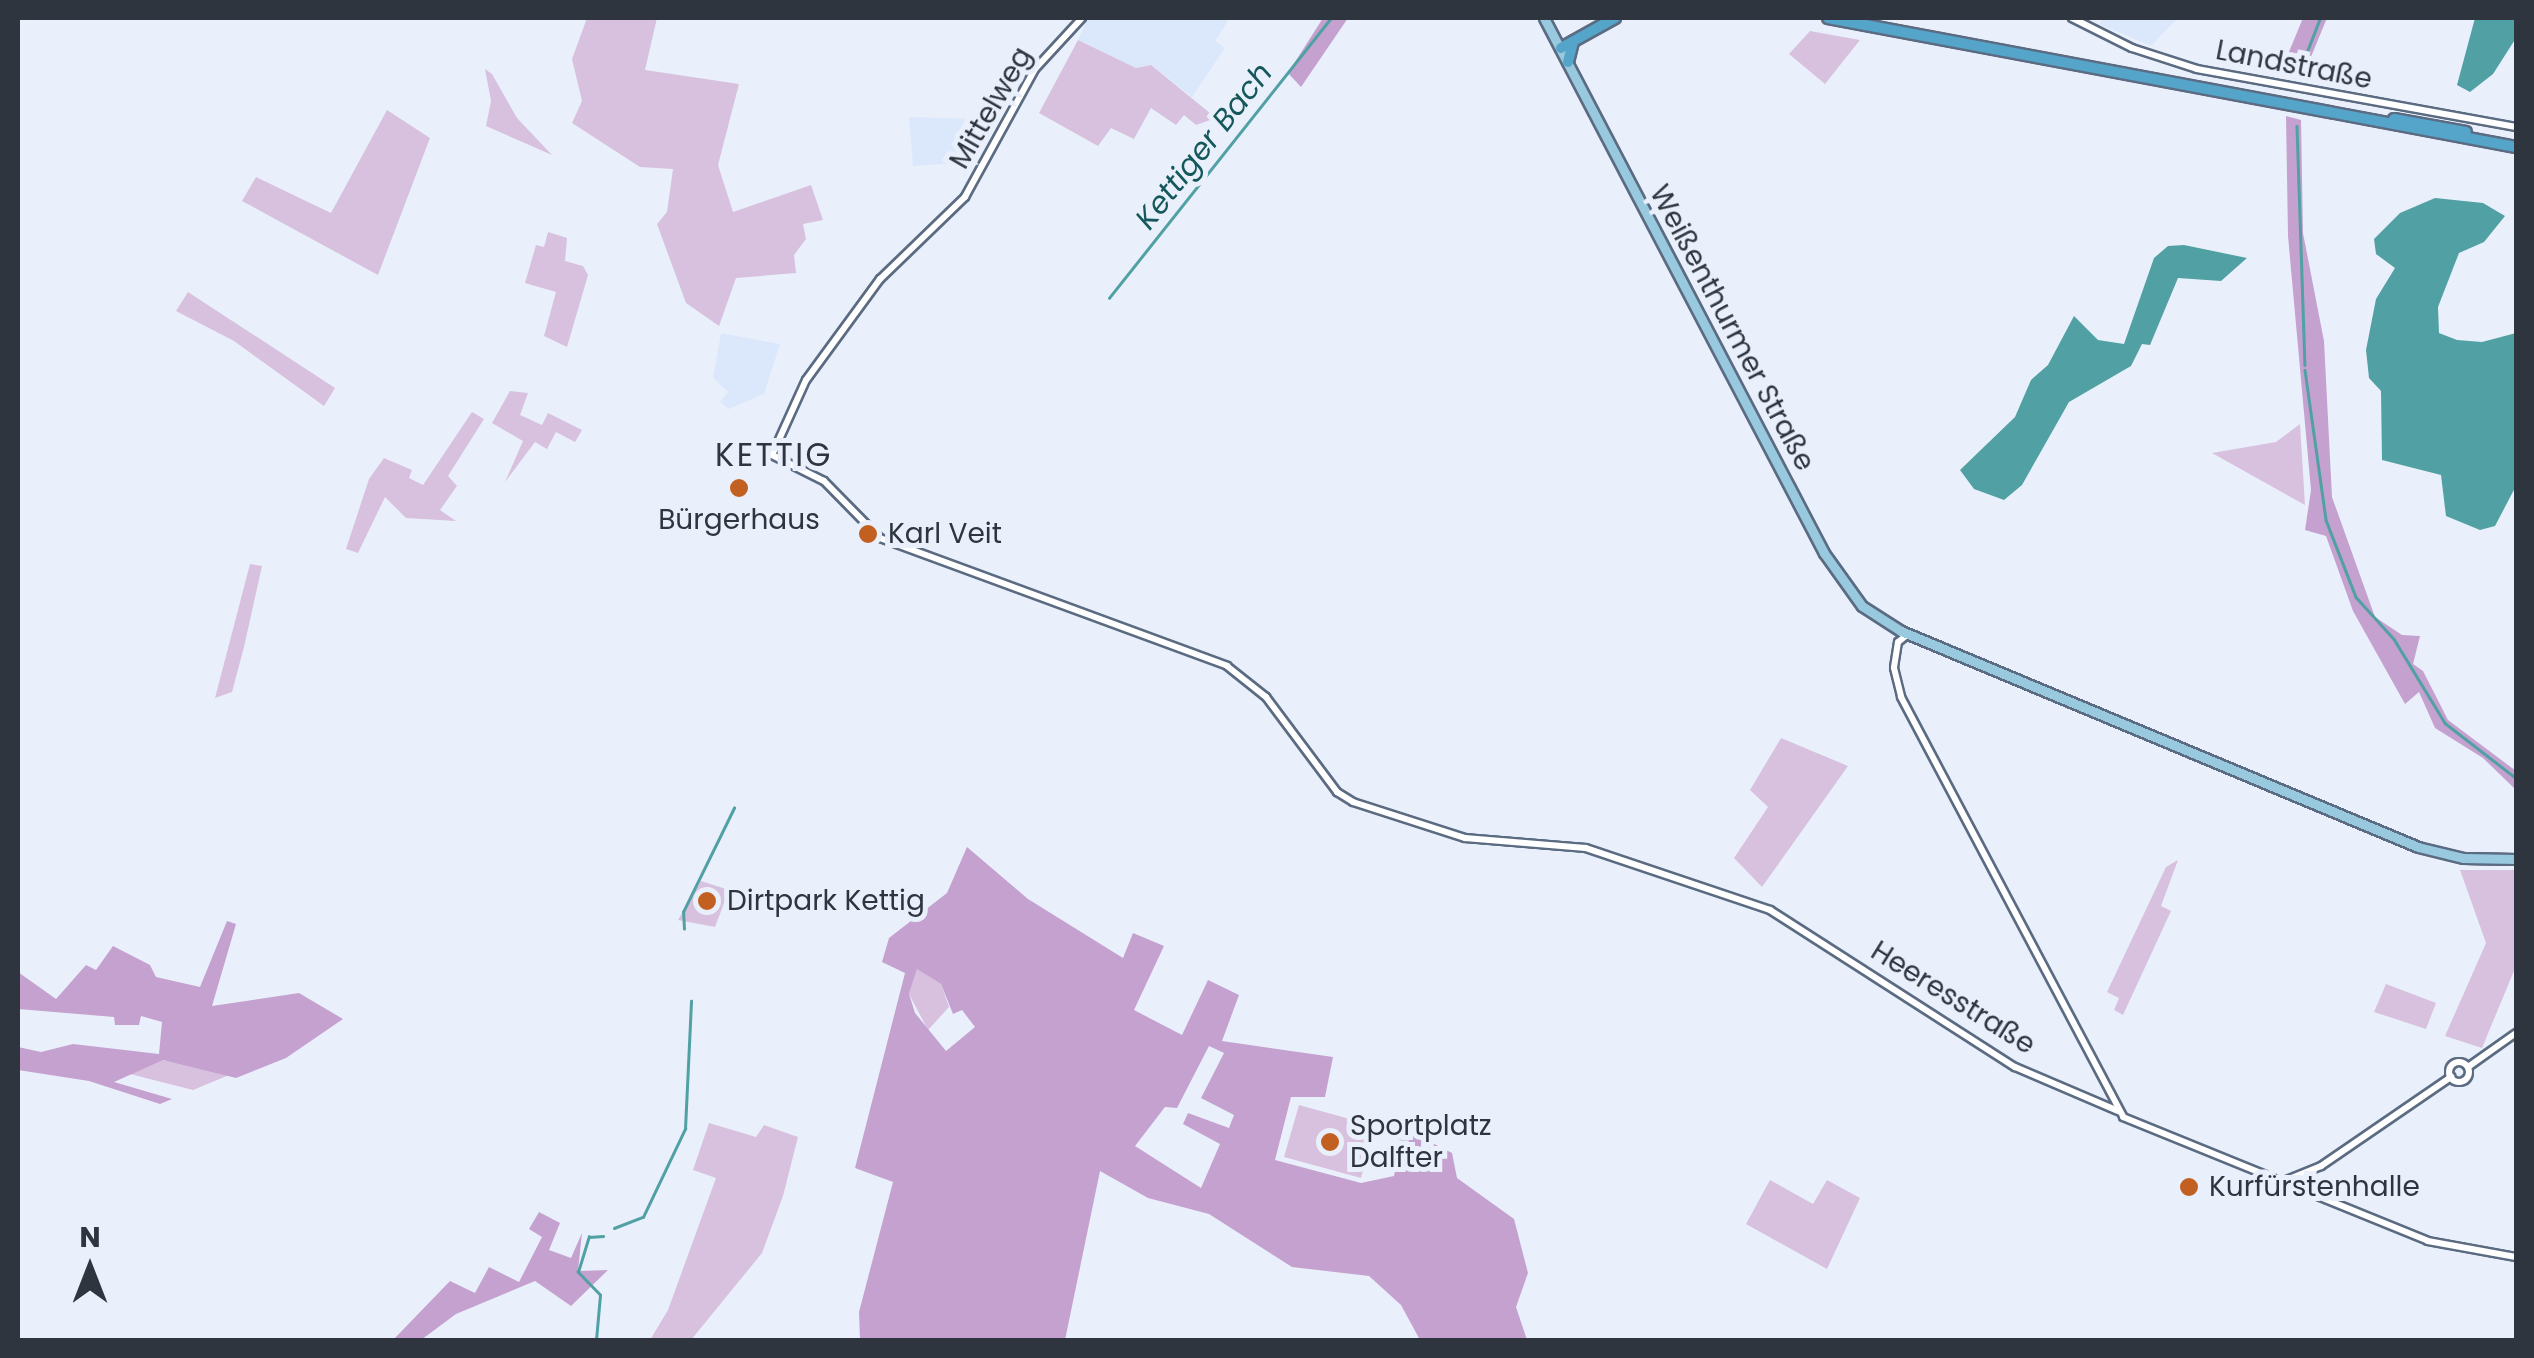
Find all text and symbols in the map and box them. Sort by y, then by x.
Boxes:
street label: Landstraße [2213,33,2375,97]
street label: Mittelweg [943,41,1039,175]
water label: Kettiger Bach [1128,56,1280,236]
street label: Weißenthurmer Straße [1642,179,1822,477]
district label: KETTIG [715,436,833,474]
marker: Bürgerhaus [728,477,750,499]
place label: Bürgerhaus [658,503,820,537]
place label: Karl Veit [888,517,1002,551]
marker: Karl Veit [857,523,879,545]
place label: Dirtpark Kettig [727,884,925,918]
marker: Dirtpark Kettig [696,890,718,912]
street label: Heeresstraße [1865,934,2041,1062]
place label: Sportplatz Dalfter [1350,1109,1492,1175]
marker: Sportplatz Dalfter [1319,1131,1341,1153]
place label: Kurfürstenhalle [2209,1170,2420,1204]
marker: Kurfürstenhalle [2178,1176,2200,1198]
north arrow [40,1218,140,1318]
text: N [79,1218,101,1257]

